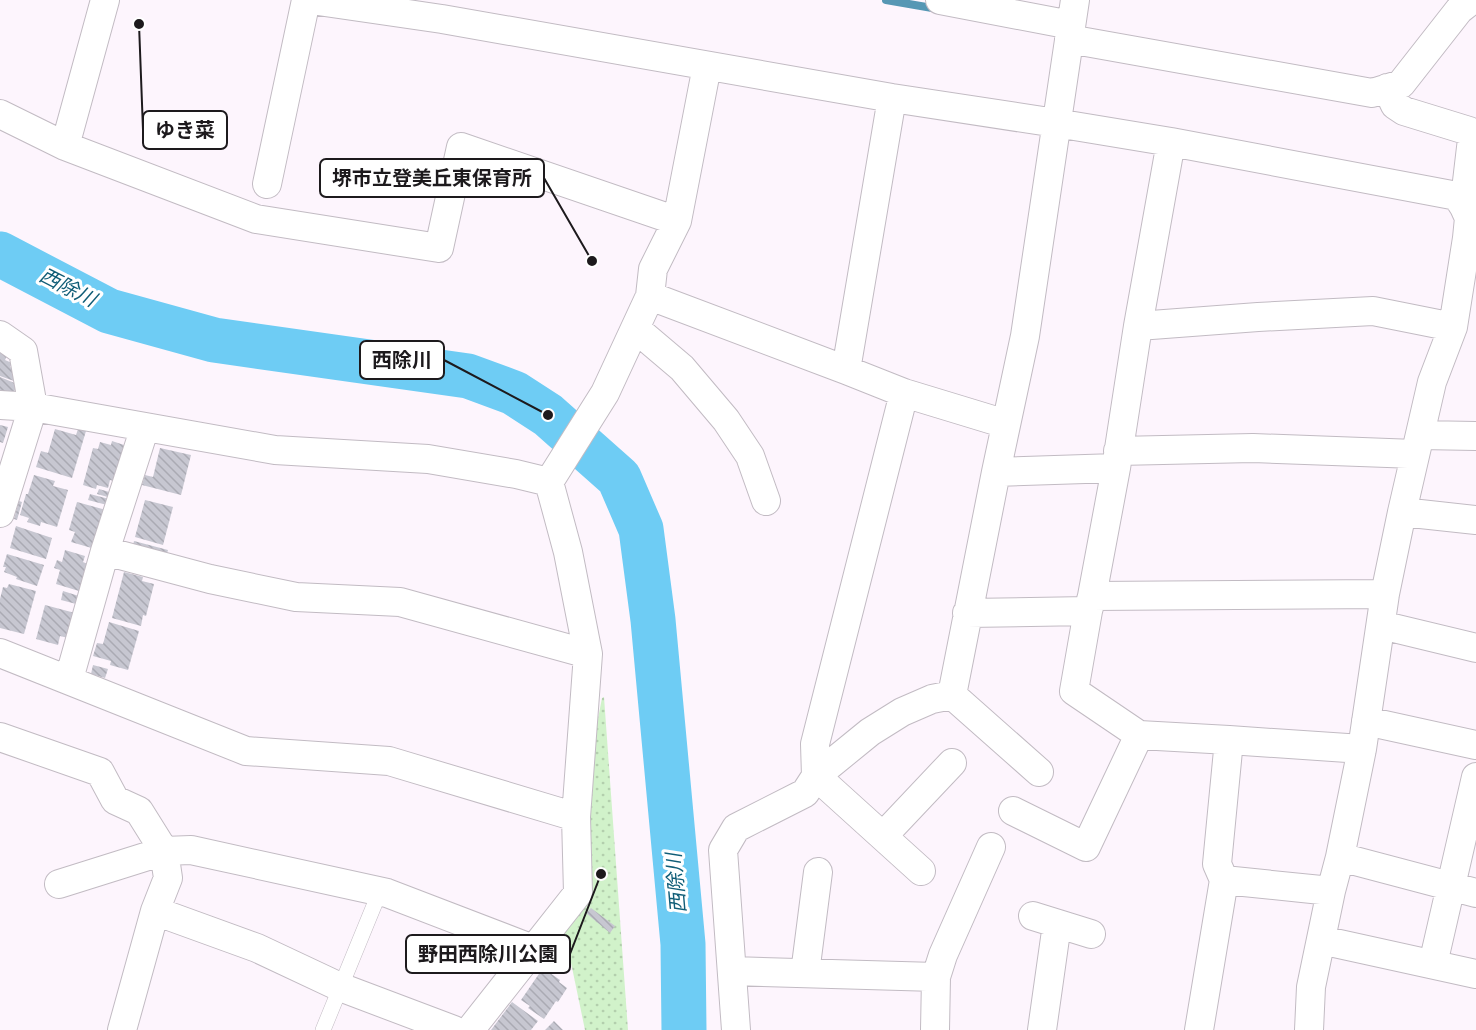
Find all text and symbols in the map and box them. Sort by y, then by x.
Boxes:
callout: ゆき菜 [143,111,227,149]
text: ゆき菜 [155,119,215,145]
callout: 堺市立登美丘東保育所 [320,159,544,197]
text: 堺市立登美丘東保育所 [332,167,532,193]
water label: 西除川 [34,264,101,315]
callout: 西除川 [360,341,444,379]
text: 西除川 [372,349,432,375]
water label: 西除川 [662,850,694,914]
callout: 野田西除川公園 [406,935,570,973]
text: 野田西除川公園 [418,943,558,969]

